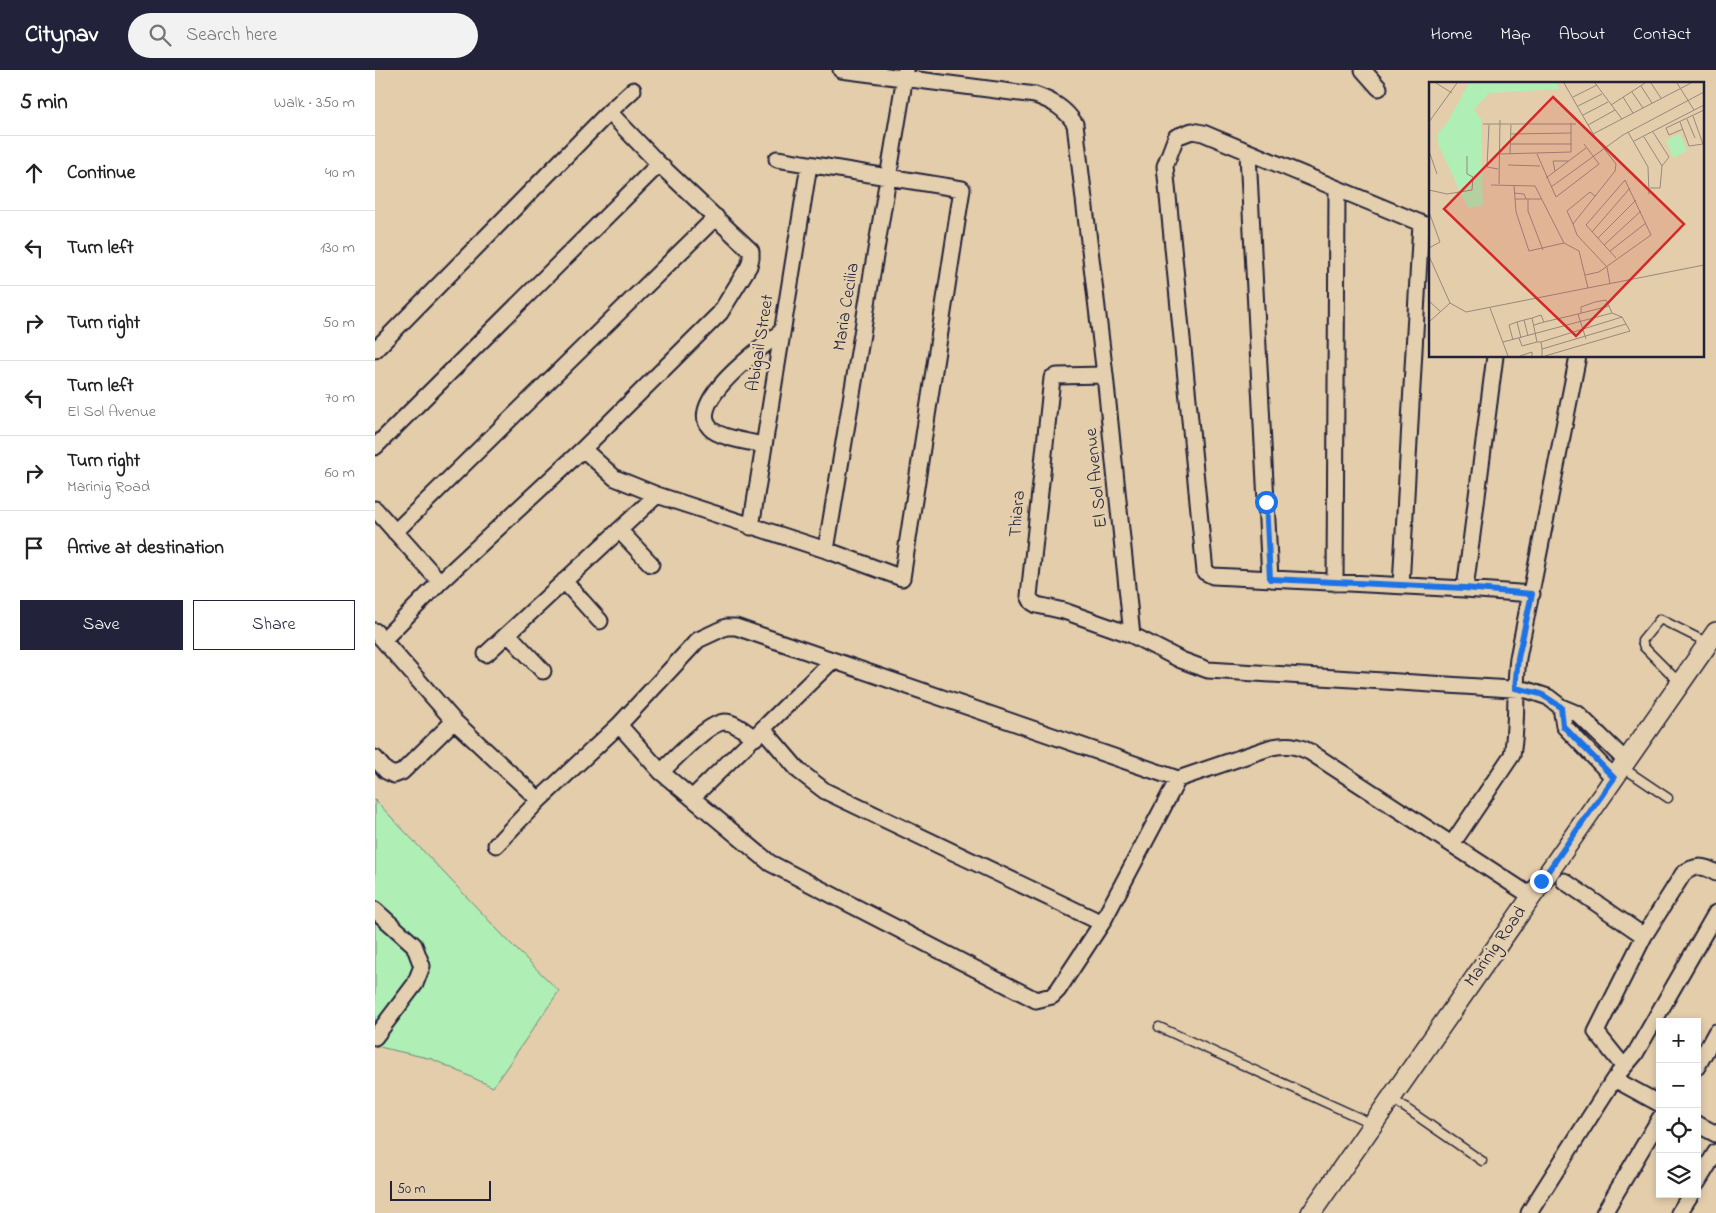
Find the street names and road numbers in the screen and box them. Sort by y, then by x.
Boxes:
street label: Maria Cecilia [827,261,867,353]
street label: Abigail Street [741,293,782,393]
street label: El Sol Avenue [1079,426,1115,529]
street label: Thiara [1003,489,1033,539]
street label: Marinig Road [1459,901,1534,993]

